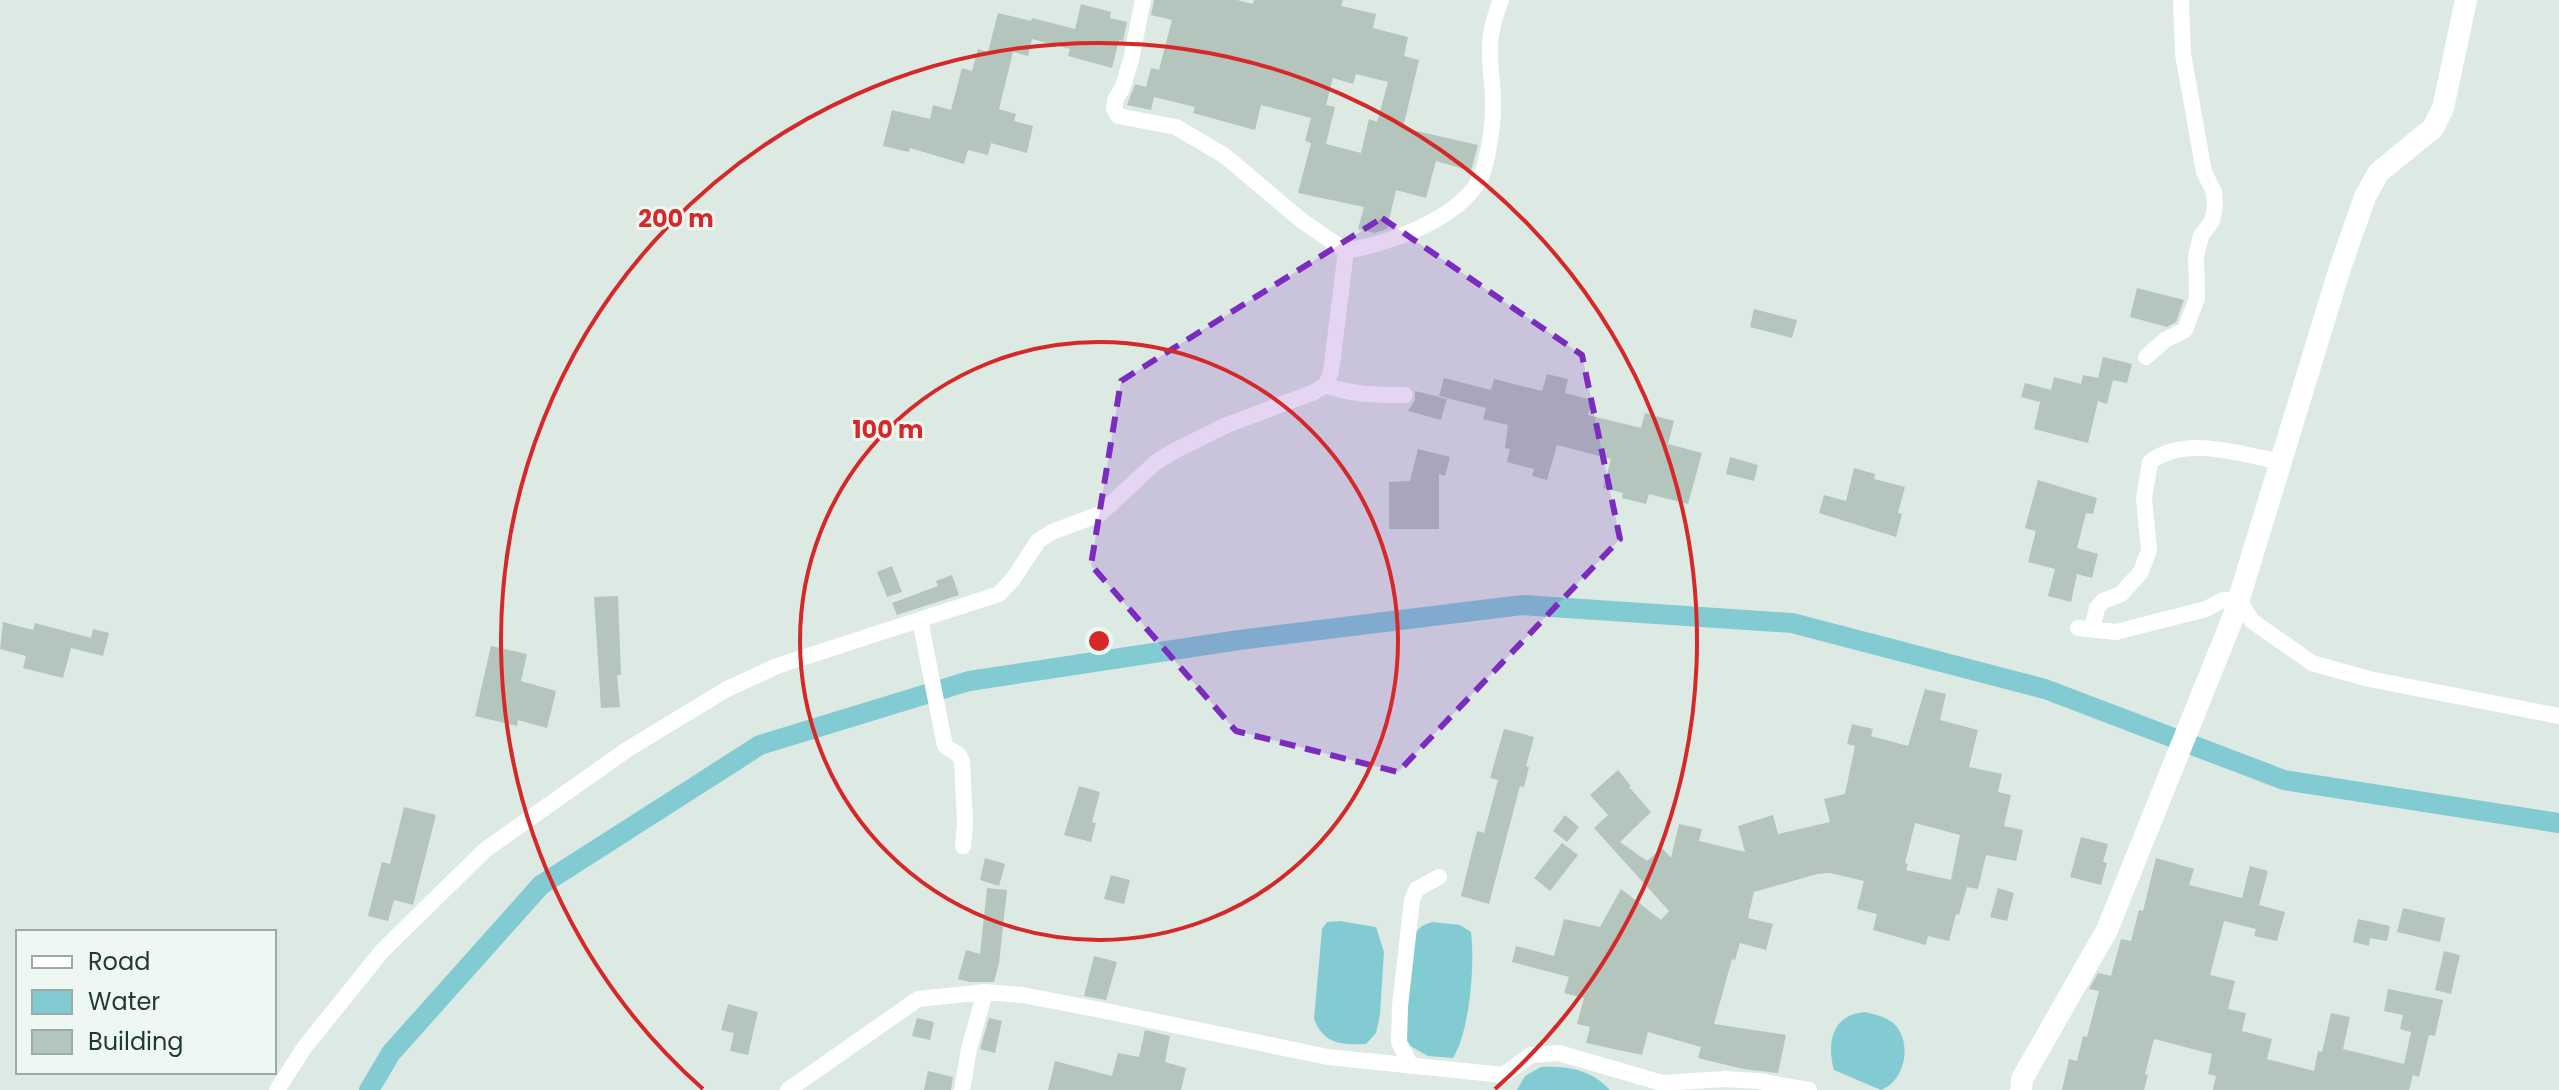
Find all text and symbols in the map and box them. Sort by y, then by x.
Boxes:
text: 200 m [638,202,714,235]
text: 100 m [853,413,923,446]
centre of rings [1085,627,1113,655]
legend [16,930,276,1074]
text: Road [88,945,150,978]
text: Water [88,985,160,1018]
text: Building [88,1025,184,1058]

